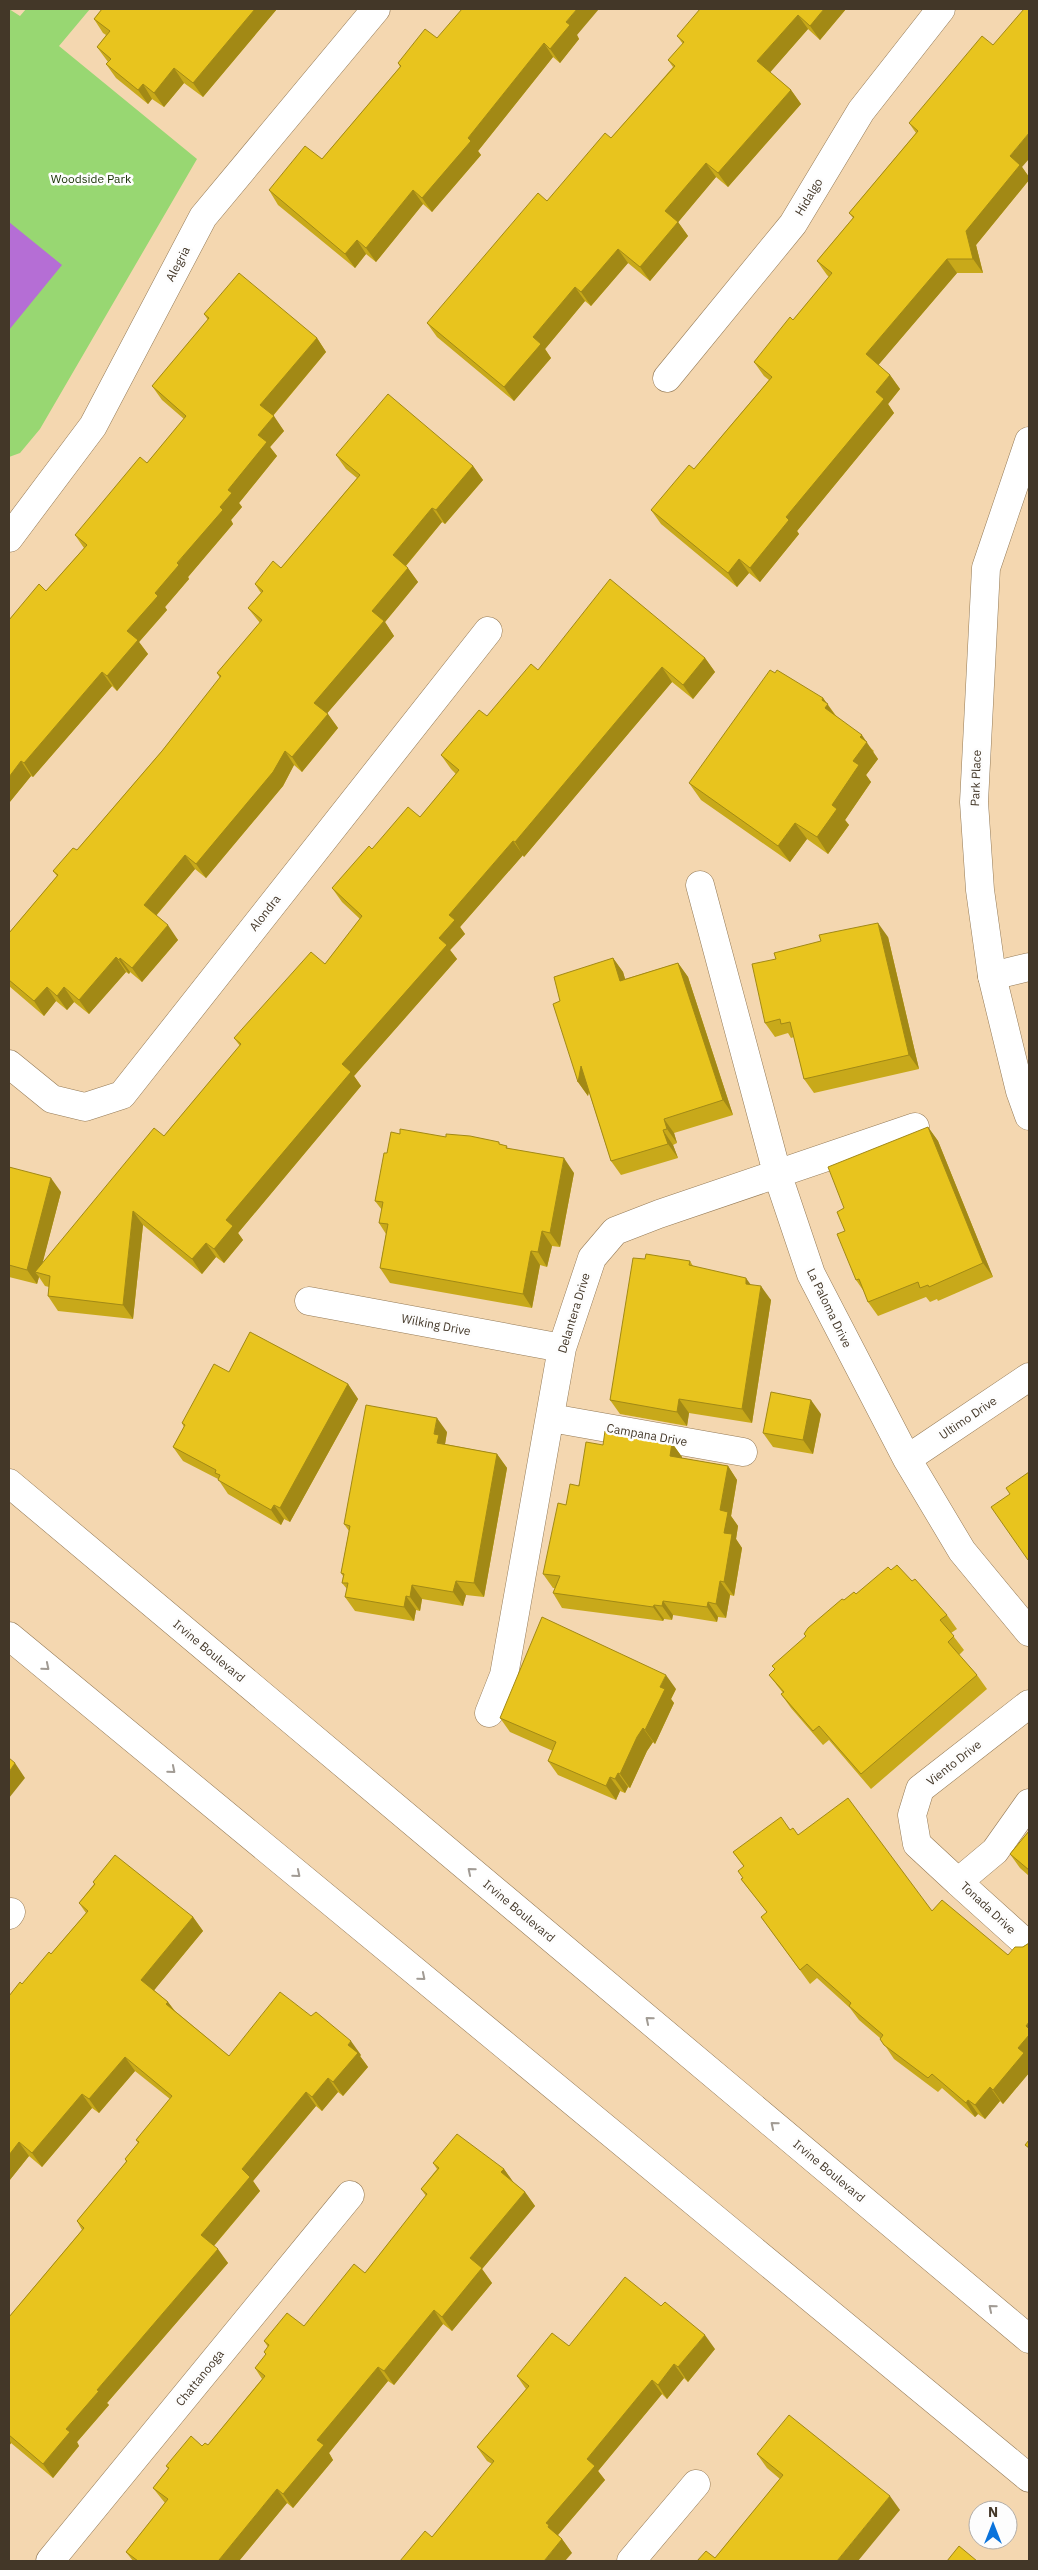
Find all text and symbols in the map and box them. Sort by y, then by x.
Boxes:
park label: Woodside Park [51,171,132,186]
street label: Hidalgo [792,175,826,218]
street label: Alegria [162,243,193,284]
street label: Park Place [967,749,984,807]
street label: Alondra [246,891,284,934]
street label: La Paloma Drive [804,1266,855,1350]
street label: Delantera Drive [554,1270,593,1355]
street label: Wilking Drive [400,1310,472,1339]
street label: Ultimo Drive [936,1393,1000,1442]
street label: Campana Drive [606,1420,689,1449]
street label: Irvine Boulevard [170,1616,248,1685]
one-way arrow [41,1661,50,1670]
street label: Viento Drive [923,1736,984,1789]
one-way arrow [166,1765,175,1774]
one-way arrow [291,1868,300,1876]
one-way arrow [468,1868,477,1876]
street label: Irvine Boulevard [480,1876,558,1945]
street label: Tonada Drive [958,1878,1019,1937]
one-way arrow [417,1971,426,1980]
one-way arrow [646,2017,655,2026]
one-way arrow [770,2121,779,2130]
street label: Irvine Boulevard [790,2136,868,2205]
one-way arrow [989,2305,998,2313]
street label: Chattanooga [172,2346,227,2409]
north arrow [968,2500,1018,2550]
text: N [988,2503,998,2521]

